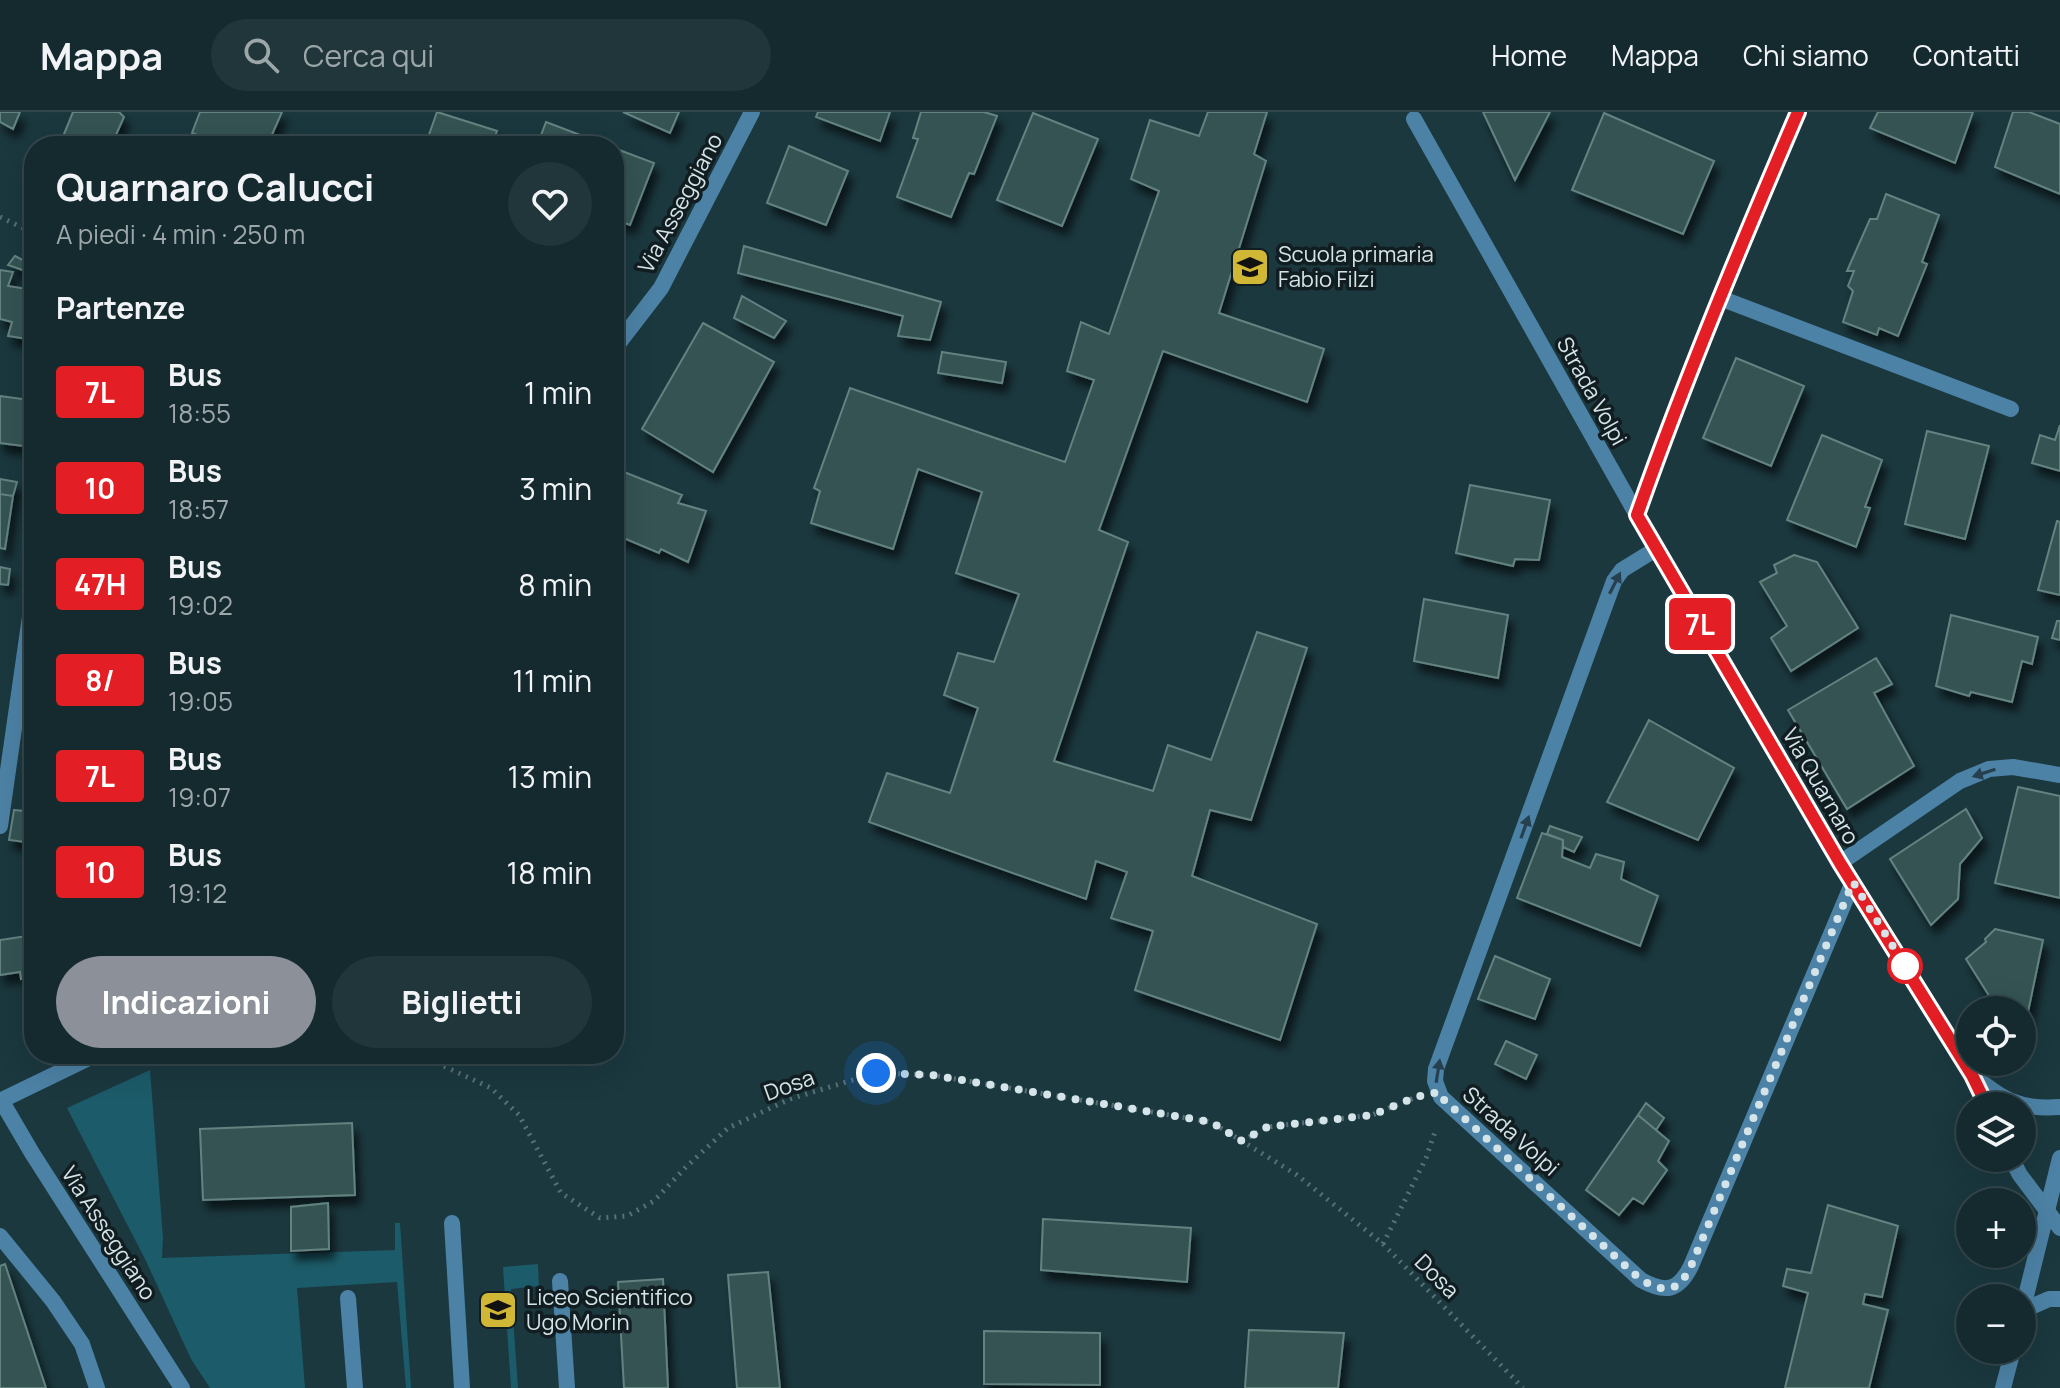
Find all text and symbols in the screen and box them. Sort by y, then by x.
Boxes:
search box [211,19,771,91]
text: Mappa [40,29,163,81]
icon: search [239,33,283,77]
text: Cerca qui [303,35,434,76]
text: Home [1491,36,1567,74]
text: Mappa [1611,36,1699,74]
text: Chi siamo [1743,36,1869,74]
text: Contatti [1913,36,2020,74]
street label: Via Asseggiano [631,128,729,278]
text: Quarnaro Calucci [56,160,374,212]
button: heart [508,162,592,246]
text: A piedi · 4 min · 250 m [56,216,305,252]
place label: Scuola primaria Fabio Filzi [1278,239,1434,294]
school or university icon: Scuola primaria Fabio Filzi [1229,246,1271,288]
text: Partenze [56,287,185,328]
street label: Strada Volpi [1550,331,1634,451]
text: Bus [168,354,222,395]
text: 1 min [524,372,592,413]
text: 7L [85,373,115,411]
text: 18:55 [168,395,231,431]
text: Bus [168,450,222,491]
text: 3 min [519,468,592,509]
text: 10 [85,469,115,507]
text: 18:57 [168,491,229,527]
text: Bus [168,546,222,587]
text: 8 min [518,564,592,605]
text: 47H [74,565,126,603]
one-way arrow [1608,571,1622,594]
text: 19:02 [168,587,233,623]
line badge: 7L [1664,598,1736,650]
text: 7L [1685,605,1715,643]
text: Bus [168,642,222,683]
text: 11 min [512,660,592,701]
text: 8/ [85,661,115,699]
text: 19:05 [168,683,233,719]
street label: Via Quarnaro [1776,722,1866,850]
text: Bus [168,738,222,779]
text: 13 min [507,756,592,797]
text: 7L [85,757,115,795]
one-way arrow [1971,767,1995,779]
text: 19:07 [168,779,231,815]
one-way arrow [1519,814,1531,838]
text: Bus [168,834,222,875]
text: 18 min [507,852,592,893]
text: 10 [85,853,115,891]
text: 19:12 [168,875,227,911]
unlabelled marker [1888,949,1922,983]
button: Indicazioni [56,956,316,1048]
button: Biglietti [332,956,592,1048]
map controls [1956,996,2036,1364]
button: locate [1956,996,2036,1076]
your location [856,1053,896,1093]
one-way arrow [1432,1059,1445,1084]
street label: Dosa [760,1062,818,1108]
street label: Strada Volpi [1456,1080,1566,1182]
button: layers [1956,1092,2036,1172]
street label: Via Asseggiano [55,1160,163,1306]
button: + [1956,1188,2036,1268]
street label: Dosa [1408,1247,1466,1305]
place label: Liceo Scientifico Ugo Morin [526,1282,693,1337]
button: − [1956,1284,2036,1364]
school or university icon: Liceo Scientifico Ugo Morin [477,1289,519,1331]

